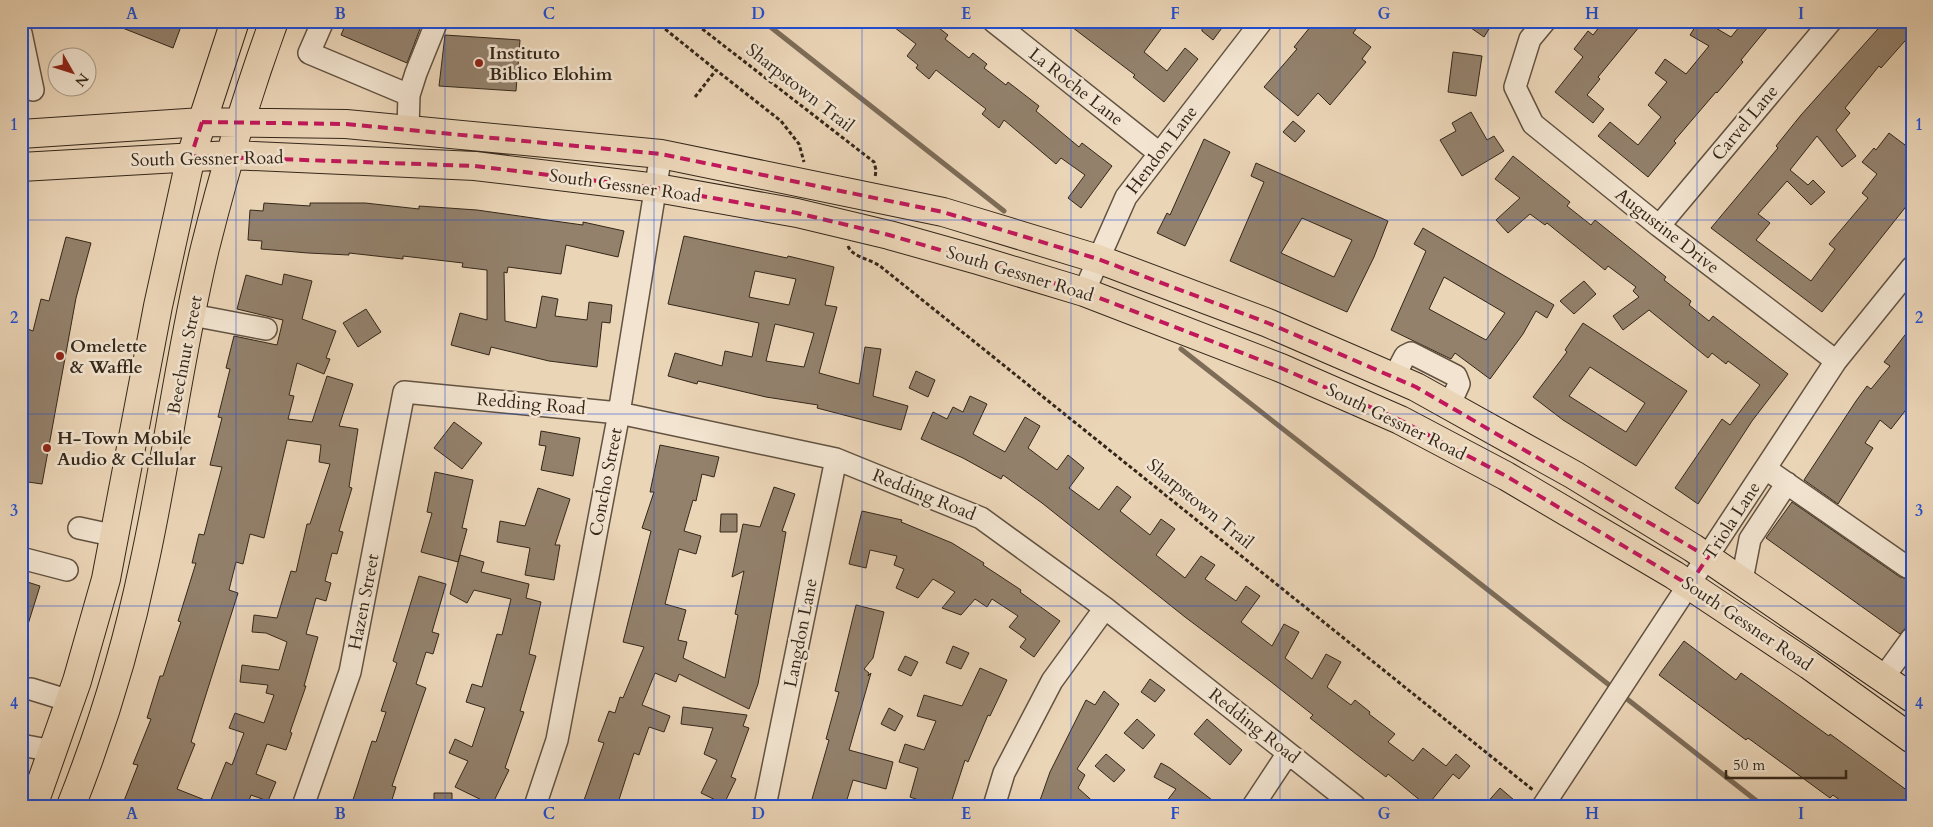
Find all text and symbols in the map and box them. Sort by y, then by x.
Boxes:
text: A [126,3,138,25]
text: B [334,3,346,25]
text: C [543,3,555,25]
text: D [751,3,765,25]
text: E [961,3,971,25]
text: F [1170,3,1180,25]
text: G [1377,3,1391,25]
text: H [1585,3,1599,25]
text: I [1798,3,1804,25]
street label: Sharpstown Trail [741,38,860,138]
place label: Instituto Biblico Elohim [489,41,613,87]
street label: La Roche Lane [1023,42,1129,132]
north arrow [48,48,98,98]
marker: Instituto Biblico Elohim [473,57,485,69]
text: N [71,69,93,91]
street label: Carvel Lane [1706,80,1784,166]
street label: Hendon Lane [1120,101,1204,199]
text: 1 [10,114,18,136]
text: 1 [1915,114,1923,136]
street label: South Gessner Road [130,145,284,173]
street label: South Gessner Road [548,163,703,209]
street label: Augustine Drive [1610,182,1724,280]
street label: South Gessner Road [943,240,1097,308]
street label: Beechnut Street [161,293,209,417]
text: 2 [10,307,18,329]
text: 2 [1915,307,1923,329]
place label: Omelette & Waffle [70,334,147,380]
marker: Omelette & Waffle [54,350,66,362]
street label: South Gessner Road [1322,377,1471,467]
street label: Redding Road [475,387,587,421]
street label: Concho Street [583,425,629,538]
place label: H-Town Mobile Audio & Cellular [57,426,197,472]
marker: H-Town Mobile Audio & Cellular [41,442,53,454]
street label: Sharpstown Trail [1141,453,1259,555]
street label: Redding Road [869,463,980,527]
street label: Triola Lane [1697,477,1767,565]
text: 3 [10,500,18,522]
text: 3 [1915,500,1923,522]
street label: Hazen Street [342,552,386,652]
street label: South Gessner Road [1677,571,1818,677]
street label: Langdon Lane [778,576,824,690]
street label: Redding Road [1203,682,1305,770]
text: 4 [10,693,18,715]
text: 4 [1915,693,1923,715]
scale bar [1726,747,1846,779]
text: 50 m [1733,755,1765,775]
text: A [126,803,138,825]
text: B [334,803,346,825]
text: C [543,803,555,825]
text: D [751,803,765,825]
text: E [961,803,971,825]
text: F [1170,803,1180,825]
text: G [1377,803,1391,825]
text: H [1585,803,1599,825]
text: I [1798,803,1804,825]

